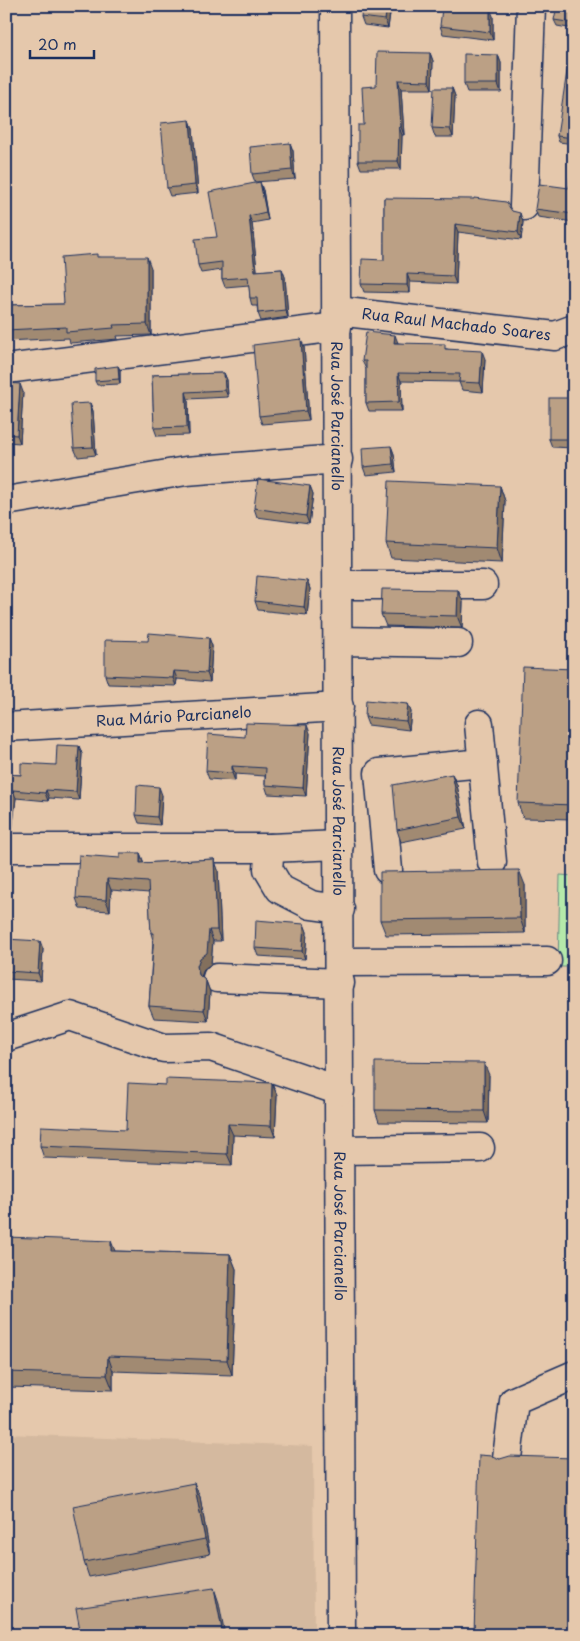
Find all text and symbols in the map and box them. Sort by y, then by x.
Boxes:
scale bar [30,28,94,60]
text: 20 m [38,32,77,55]
street label: Rua Raul Machado Soares [361,301,552,345]
street label: Rua José Parcianello [326,341,350,491]
street label: Rua Mário Parcianelo [95,699,252,732]
street label: Rua José Parcianello [328,746,351,896]
street label: Rua José Parcianello [329,1151,353,1301]

